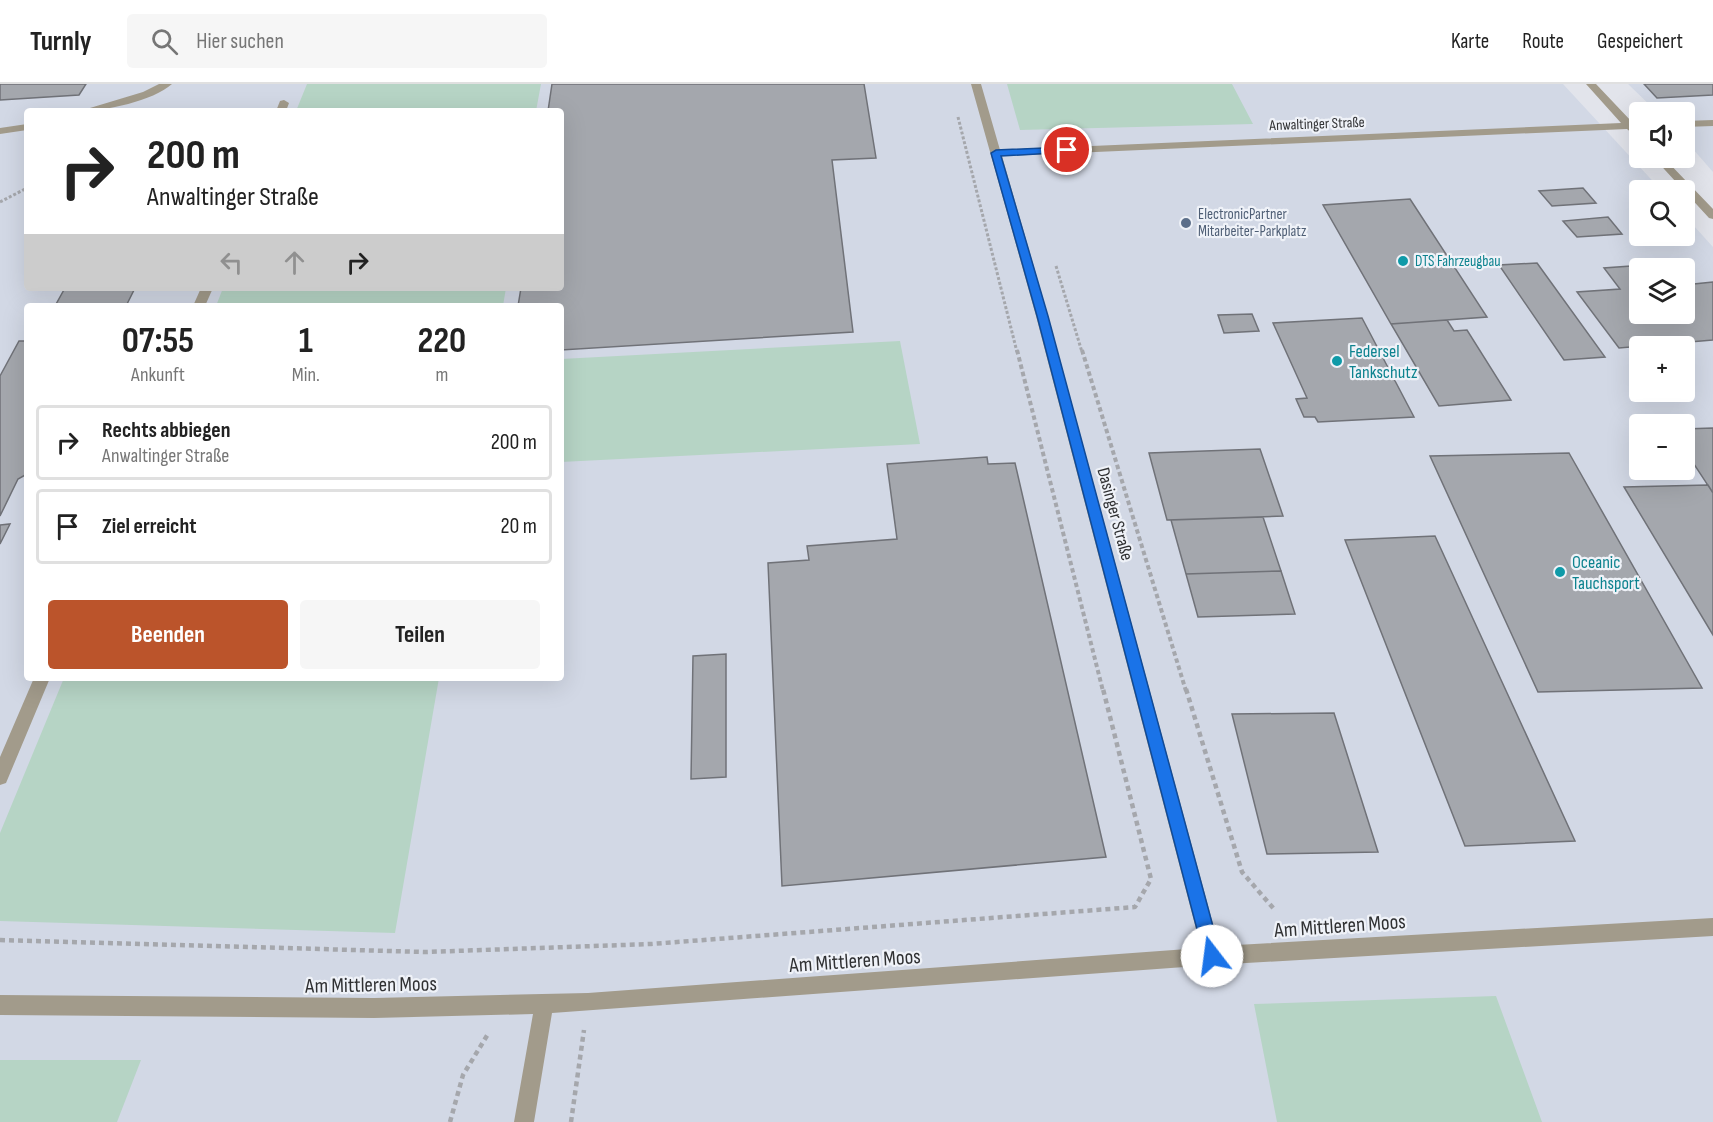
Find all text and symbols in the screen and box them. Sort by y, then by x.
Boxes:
search box [127,14,547,68]
text: Turnly [30,25,91,58]
icon: search [148,25,181,58]
text: Hier suchen [196,28,284,55]
text: Karte [1451,29,1489,54]
text: Route [1522,29,1564,54]
text: Gespeichert [1597,29,1683,54]
map controls [1629,102,1695,480]
button: sound [1629,102,1695,168]
street label: Anwaltinger Straße [1268,113,1365,135]
pin [1041,124,1092,175]
text: 200 m [147,130,240,181]
icon: right [48,132,126,210]
icon: arrive [1050,133,1083,166]
button: search [1629,180,1695,246]
text: Anwaltinger Straße [147,181,319,213]
place label: ElectronicPartner Mitarbeiter-Parkplatz [1198,205,1307,241]
marker: ElectronicPartner Mitarbeiter-Parkplatz [1179,216,1193,230]
icon: left [215,246,248,279]
icon: ahead [278,246,311,279]
icon: right [341,246,374,279]
place label: DTS Fahrzeugbau [1415,252,1501,271]
marker: DTS Fahrzeugbau [1396,254,1410,268]
button: layers [1629,258,1695,324]
text: 07:55 [122,320,194,363]
text: 1 [299,320,313,363]
text: 220 [418,320,466,363]
button: + [1629,336,1695,402]
place label: Federsel Tankschutz [1349,341,1418,383]
marker: Federsel Tankschutz [1330,354,1344,368]
text: Ankunft [131,363,185,387]
text: Min. [292,363,320,387]
text: m [435,363,448,387]
button: − [1629,414,1695,480]
text: Rechts abbiegen [102,417,231,444]
icon: right [51,426,84,459]
text: 200 m [491,429,537,456]
text: Anwaltinger Straße [102,444,229,468]
street label: Dasinger Straße [1093,465,1137,563]
icon: arrive [51,510,84,543]
text: Ziel erreicht [102,513,197,540]
text: 20 m [501,513,537,540]
place label: Oceanic Tauchsport [1572,552,1640,594]
marker: Oceanic Tauchsport [1553,565,1567,579]
button: Beenden [48,600,288,669]
button: Teilen [300,600,540,669]
street label: Am Mittleren Moos [1272,909,1407,943]
position arrow [1180,924,1244,988]
street label: Am Mittleren Moos [787,944,922,978]
street label: Am Mittleren Moos [304,971,437,999]

